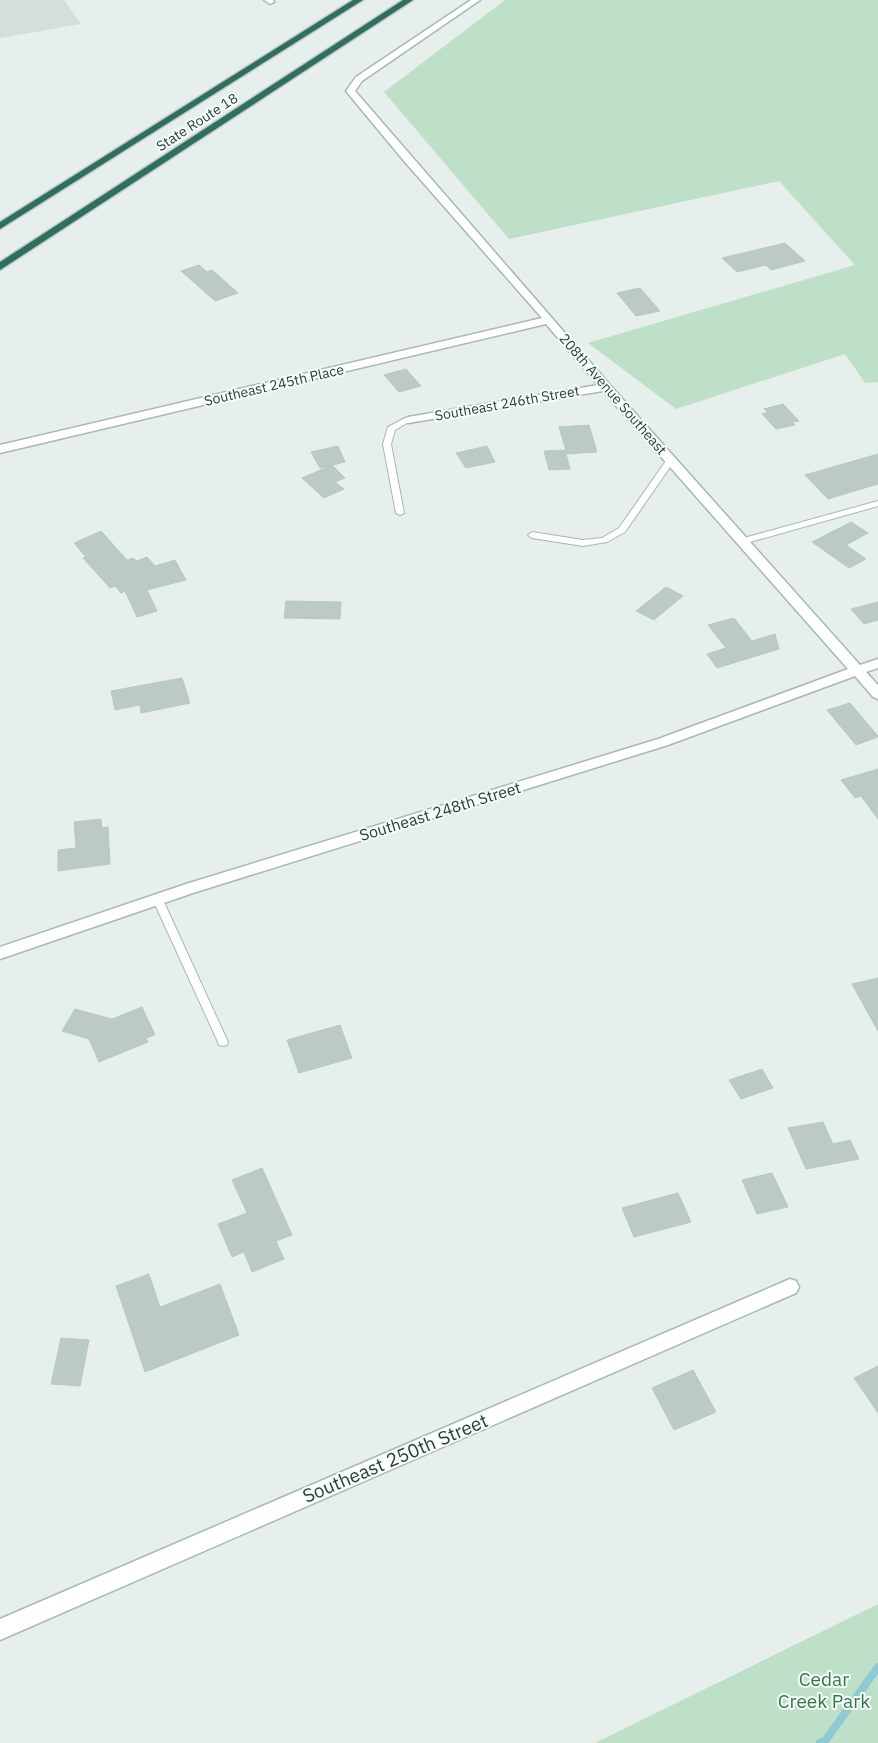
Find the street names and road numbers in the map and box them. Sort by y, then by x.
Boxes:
street label: State Route 18 [153,89,241,155]
street label: 208th Avenue Southeast [555,330,671,458]
street label: Southeast 245th Place [202,360,346,410]
street label: Southeast 246th Street [433,381,581,425]
street label: Southeast 248th Street [357,777,523,845]
street label: Southeast 250th Street [299,1408,491,1508]

